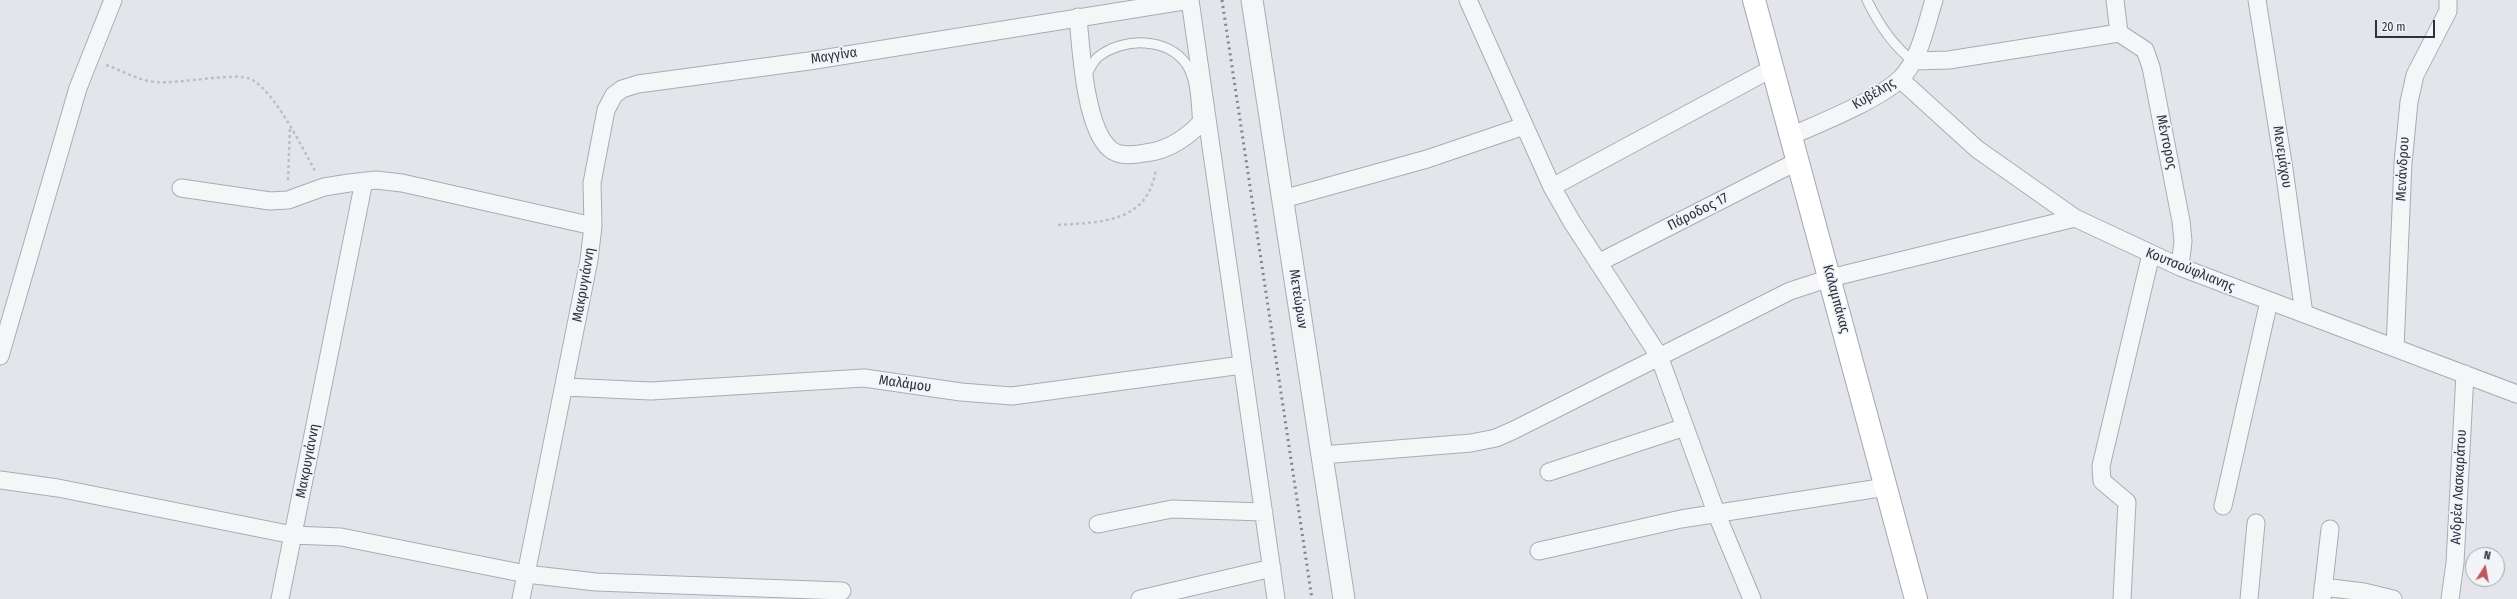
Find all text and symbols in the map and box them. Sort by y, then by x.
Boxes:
scale bar [2377,12,2437,38]
text: 20 m [2382,20,2406,34]
street label: Μαγγίνα [810,44,858,68]
street label: Κυβέλης [1849,75,1899,113]
street label: Μέντορος [2152,113,2180,171]
street label: Μενεμάχου [2269,125,2295,189]
street label: Μενάνδρου [2393,136,2413,202]
street label: Πάροδος 17 [1665,190,1731,234]
street label: Κουτσούφλιανης [2143,244,2237,296]
street label: Μακρυγιάννη [569,246,599,324]
street label: Καλαμπάκας [1819,263,1853,335]
street label: Μετεώρων [1285,268,1311,330]
street label: Μαλάμου [878,372,932,396]
street label: Μακρυγιάννη [293,422,323,500]
street label: Ανδρέα Λασκαράτου [2448,429,2470,545]
north arrow [2465,547,2505,587]
text: N [2483,549,2492,563]

